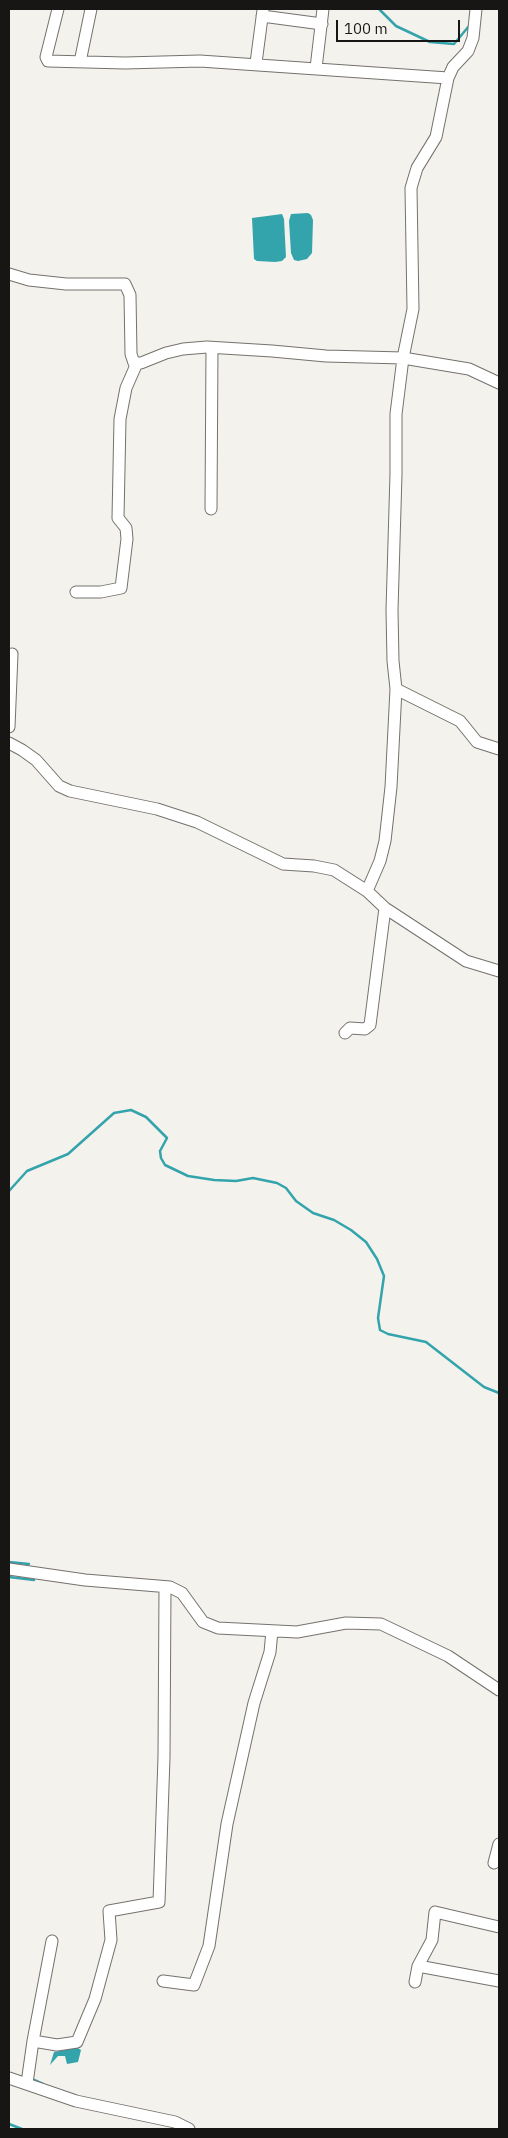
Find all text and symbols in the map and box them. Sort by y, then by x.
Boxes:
scale bar [338,10,462,42]
text: 100 m [344,19,388,38]

